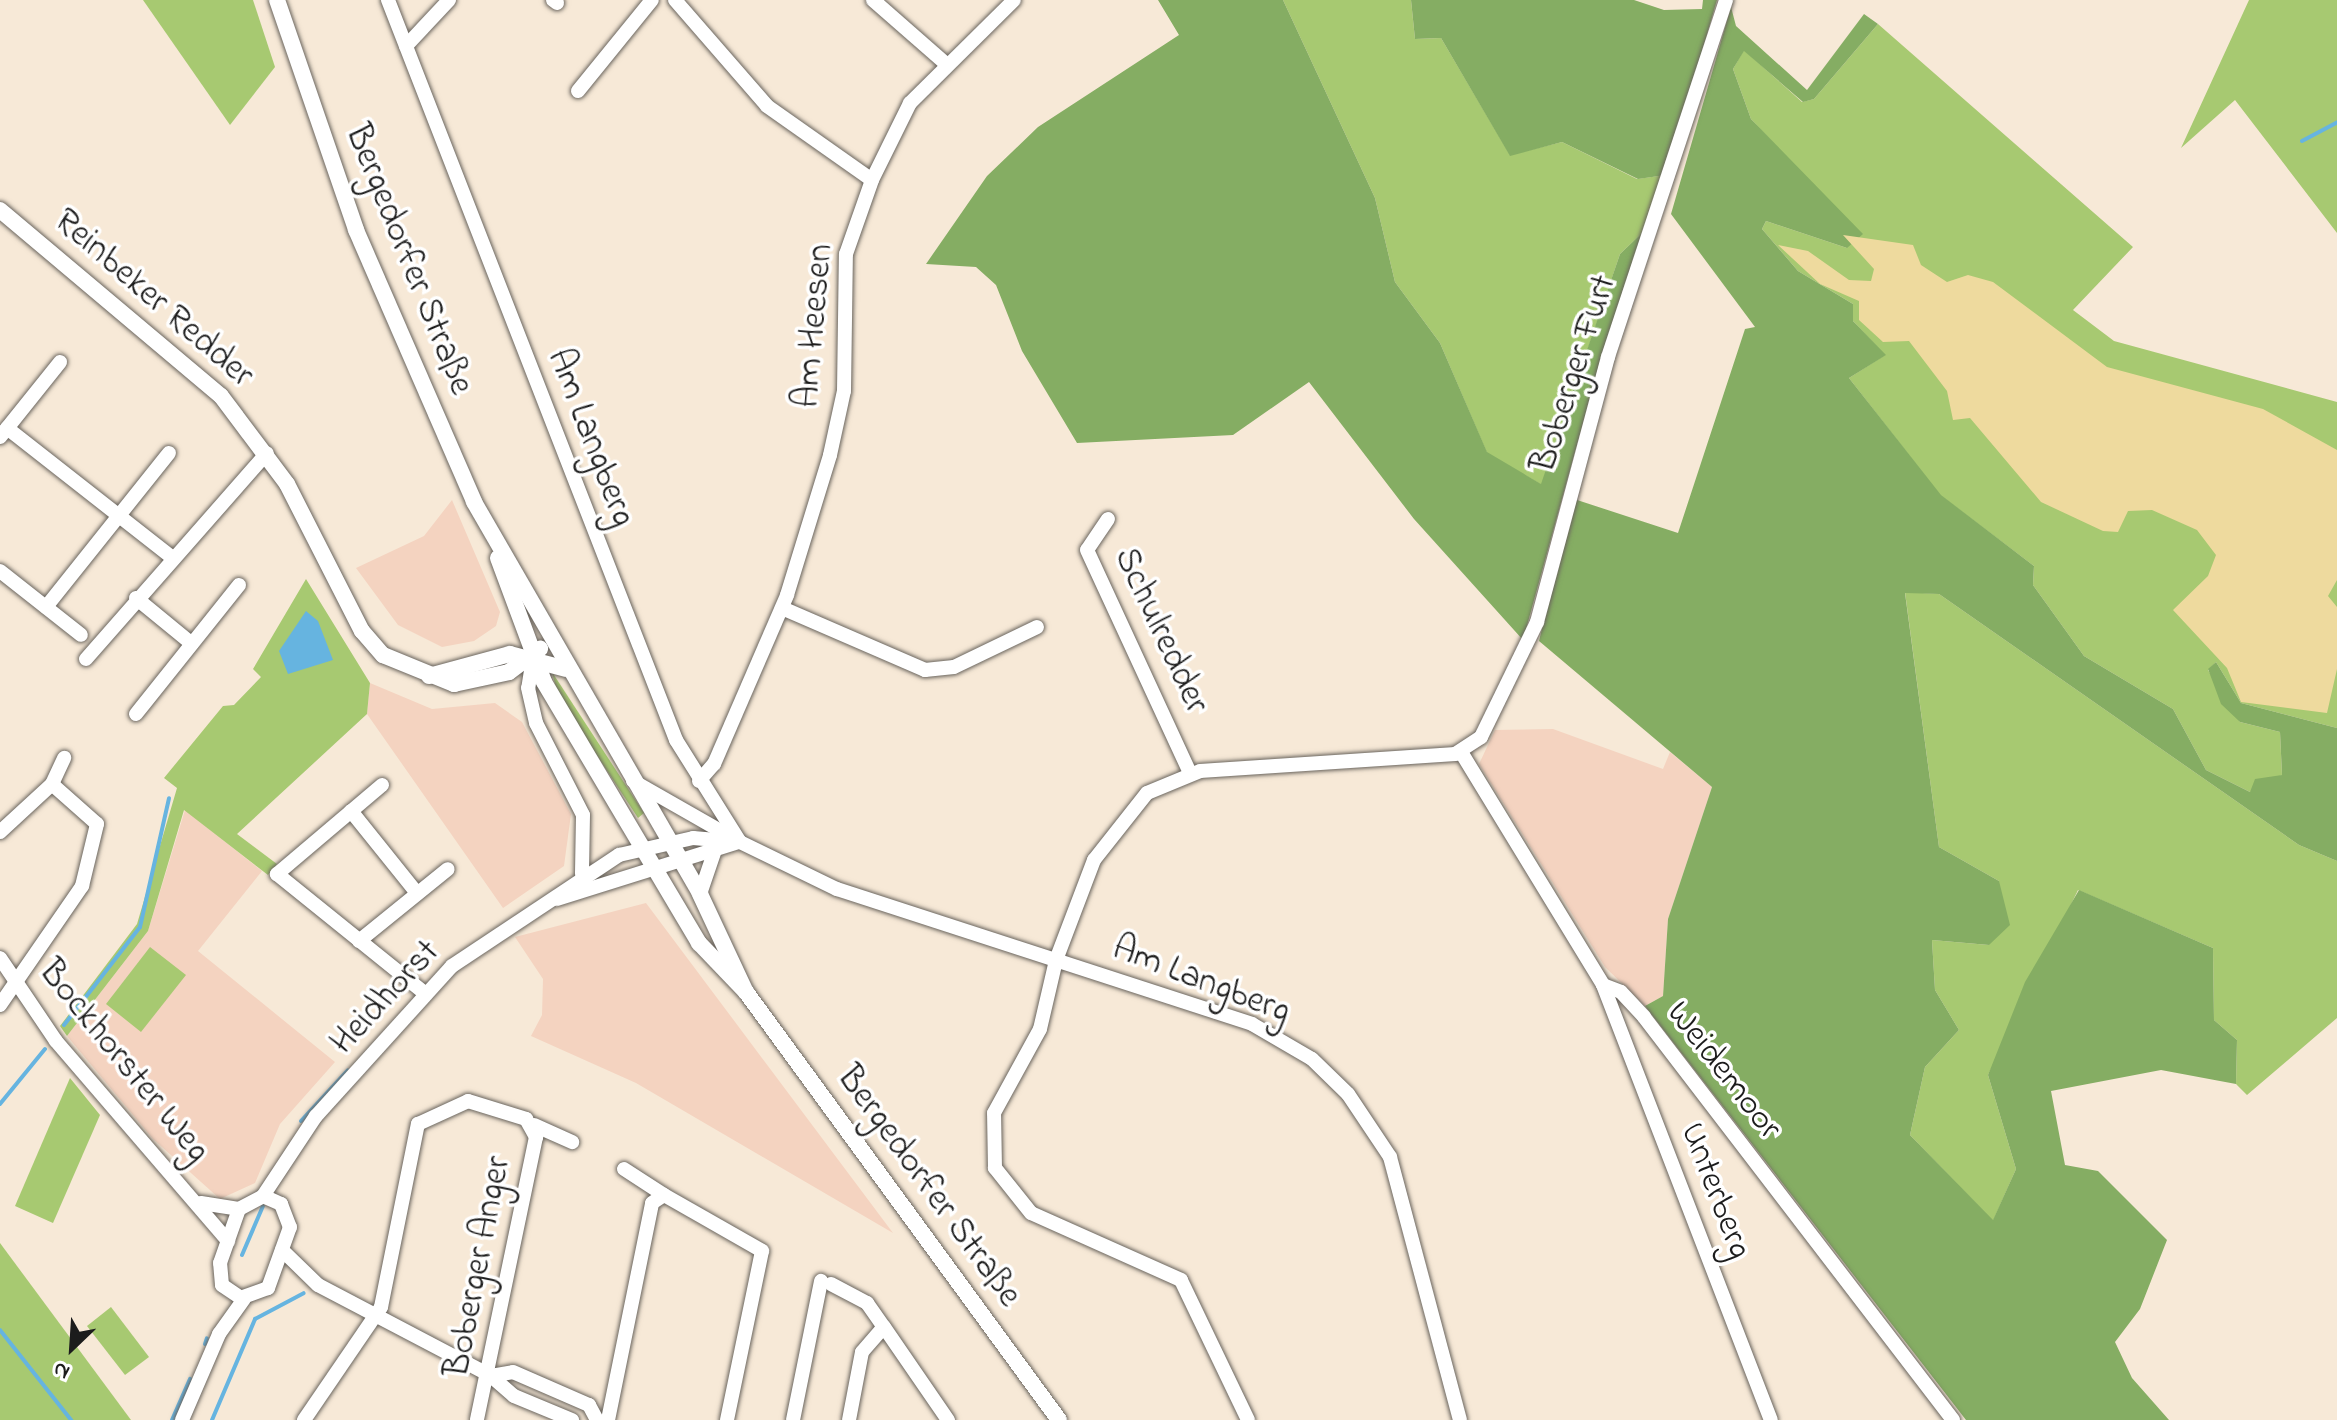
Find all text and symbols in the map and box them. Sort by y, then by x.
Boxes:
street label: Bergedorfer Straße [334,119,482,401]
street label: Reinbeker Redder [44,200,262,398]
street label: Am Heesen [786,242,844,410]
street label: Boberger Furt [1523,270,1627,478]
street label: Am Langberg [536,343,644,533]
street label: Schulredder [1103,541,1217,721]
street label: Am Langberg [1106,927,1296,1035]
street label: Heidhorst [322,932,450,1064]
street label: Bockhorster Weg [28,952,218,1172]
street label: Weidemoor [1656,993,1790,1149]
street label: Bergedorfer Straße [826,1058,1030,1316]
street label: Unterberg [1669,1117,1761,1265]
street label: Boberger Anger [436,1153,522,1381]
north arrow [32,1308,112,1388]
text: N [48,1352,75,1387]

